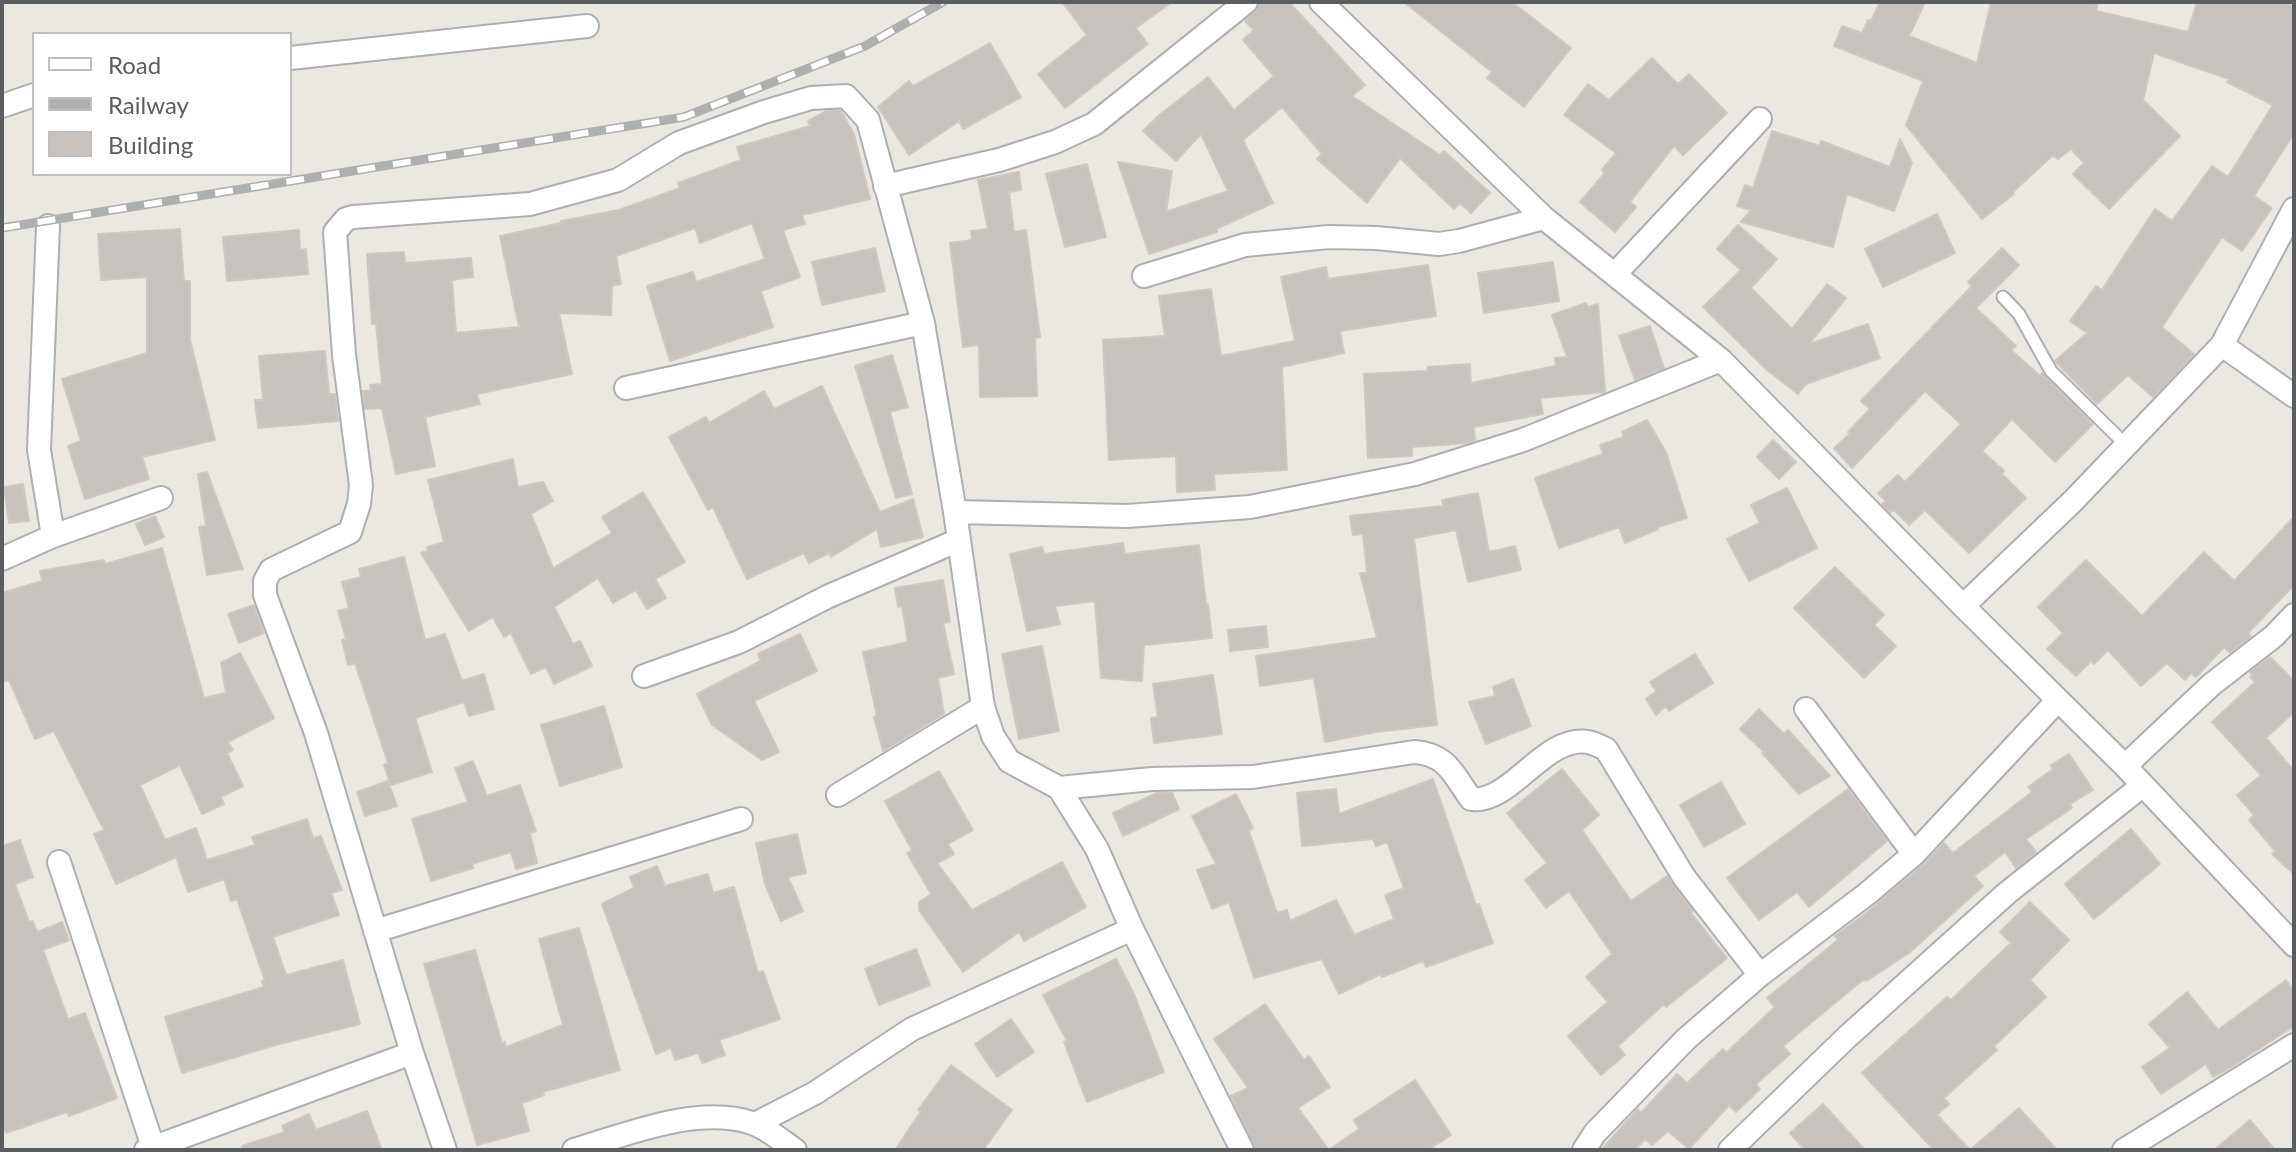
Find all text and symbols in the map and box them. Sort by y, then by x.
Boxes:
legend [32,32,292,176]
text: Road [108,50,161,79]
text: Railway [108,90,189,119]
text: Building [108,130,193,159]

